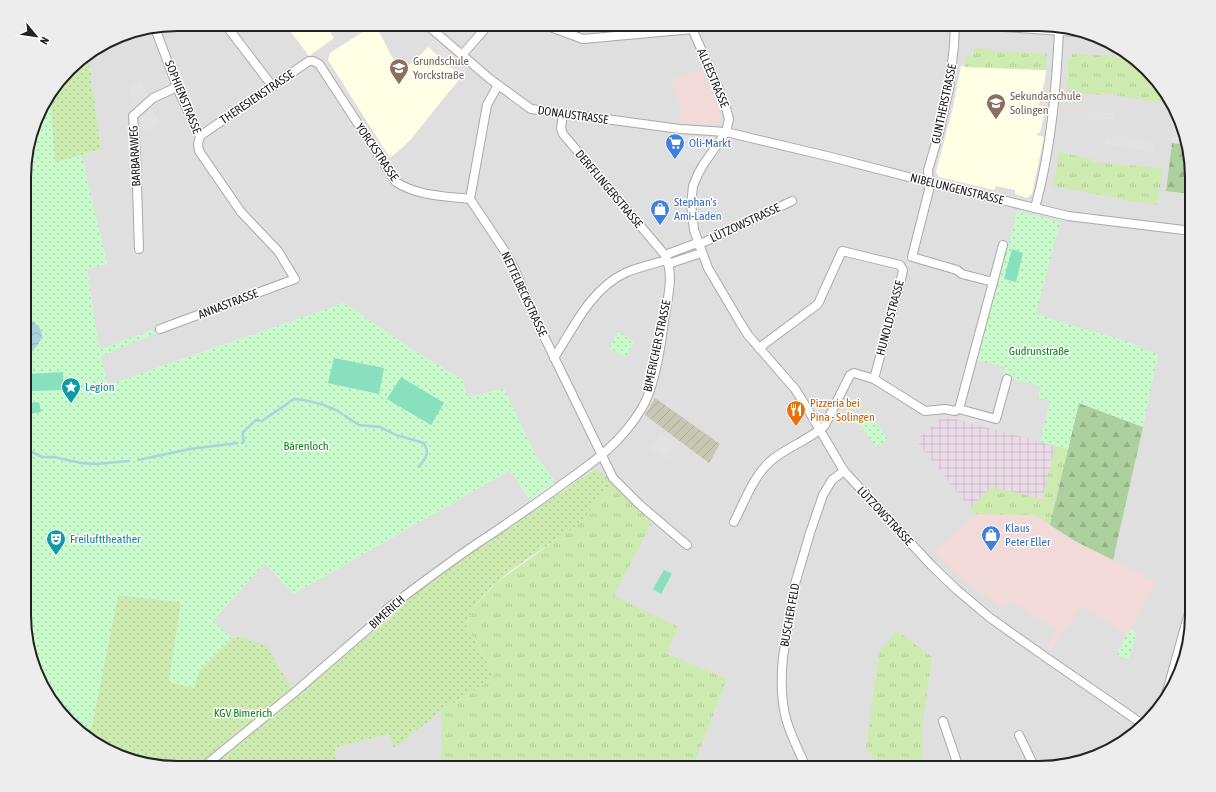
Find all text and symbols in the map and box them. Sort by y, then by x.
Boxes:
north arrow [16,16,56,56]
text: N [38,35,52,47]
street label: ALLEESTRASSE [694,46,732,110]
place label: Grundschule Yorckstraße [413,54,469,82]
school or university icon: Grundschule Yorckstraße [388,57,410,85]
street label: SOPHIENSTRASSE [162,58,204,136]
street label: GUNTHERSTRASSE [929,63,959,145]
street label: THERESIENSTRASSE [217,67,297,127]
place label: Sekundarschule Solingen [1010,89,1081,117]
school or university icon: Sekundarschule Solingen [985,92,1007,120]
street label: DONAUSTRASSE [537,103,609,127]
street label: YORCKSTRASSE [353,121,401,183]
street label: BARBARAWEG [126,125,144,187]
supermarket icon: Oli-Markt [664,132,686,160]
place label: Oli-Markt [689,136,731,150]
street label: DERFFLINGERSTRASSE [572,147,646,231]
street label: NIBELUNGENSTRASSE [909,171,1005,207]
place label: Stephan's Ami-Laden [674,195,721,223]
shop icon: Stephan's Ami-Laden [649,198,671,226]
street label: LÜTZOWSTRASSE [708,201,782,245]
street label: NETTELBECKSTRASSE [498,249,550,339]
street label: HUNOLDSTRASSE [873,279,907,357]
street label: ANNASTRASSE [196,286,260,322]
street label: BIMERICHER STRASSE [640,299,674,393]
park label: Gudrunstraße [1009,344,1069,358]
place icon: Legion [60,376,82,404]
place label: Legion [85,380,114,394]
place label: Pizzeria bei Pina - Solingen [810,396,875,424]
restaurant icon: Pizzeria bei Pina - Solingen [785,399,807,427]
park label: Bärenloch [283,439,329,453]
street label: LÜTZOWSTRASSE [854,484,916,548]
place label: Klaus Peter Eller [1005,521,1051,549]
shop icon: Klaus Peter Eller [980,524,1002,552]
theatre icon: Freilufttheather [45,528,67,556]
place label: Freilufttheather [70,532,141,546]
street label: BUSCHER FELD [778,582,803,648]
street label: BIMERICH [366,592,408,632]
park label: KGV Bimerich [214,706,272,720]

